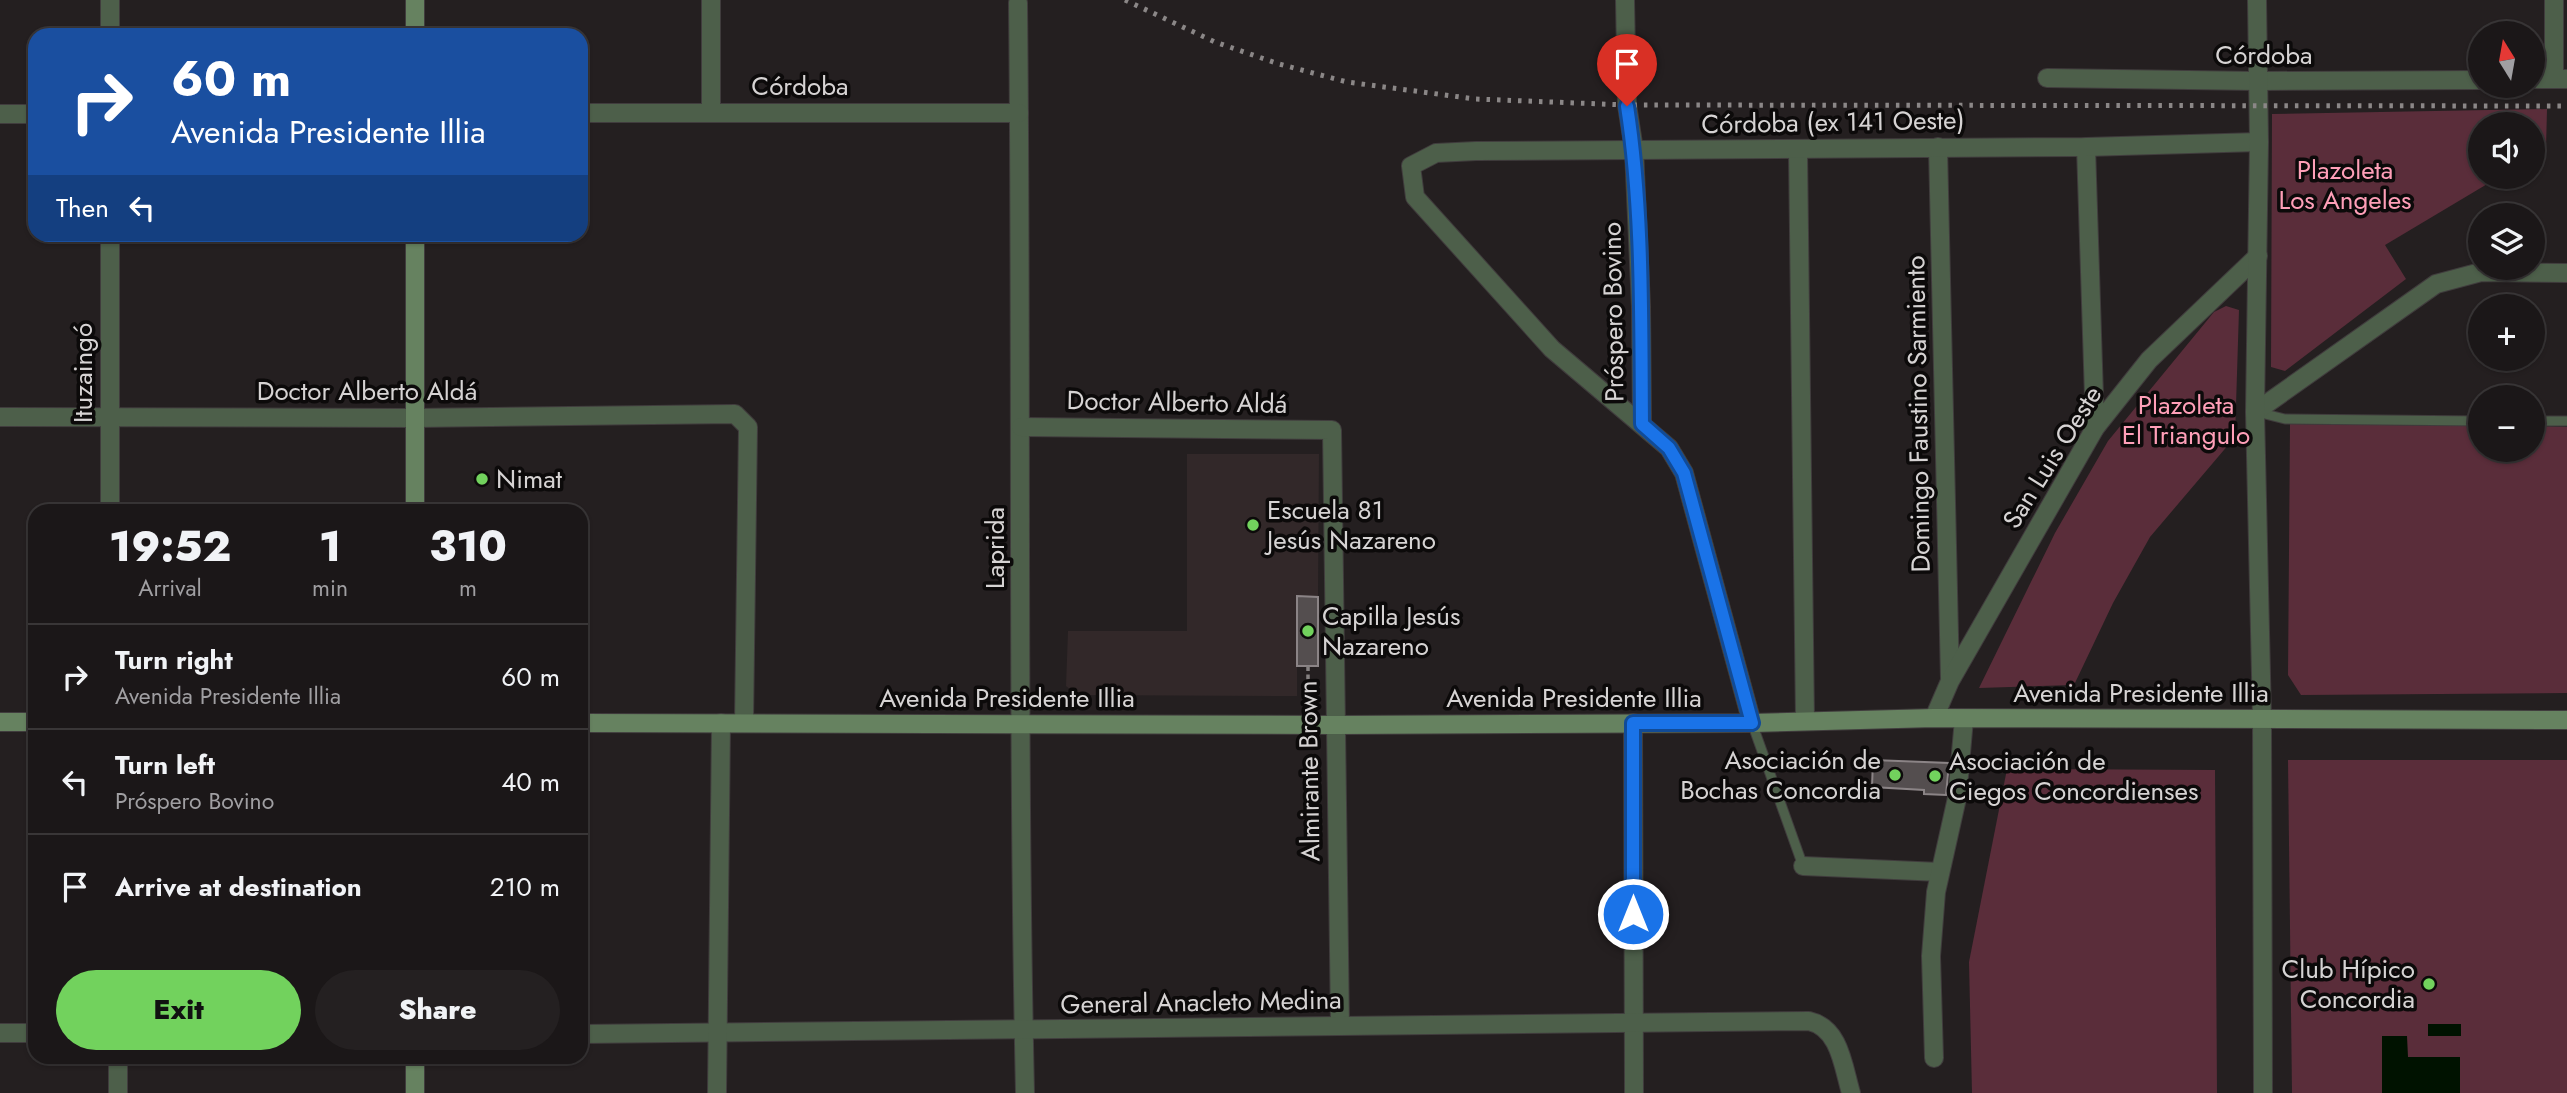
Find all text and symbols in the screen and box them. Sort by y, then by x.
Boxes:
north arrow [2468,21,2544,98]
map controls [2468,21,2545,462]
pin [1597,34,1657,106]
street label: Córdoba [2215,36,2313,74]
text: 60 m [171,44,291,114]
icon: arrive [1608,45,1646,83]
icon: right [56,56,147,147]
street label: Córdoba [751,67,849,105]
street label: Córdoba (ex 141 Oeste) [1701,101,1965,143]
text: Avenida Presidente Illia [171,109,486,155]
button: sound [2468,112,2545,189]
park label: Plazoleta Los Angeles [2278,151,2412,219]
text: Then [56,189,109,227]
icon: left [123,189,161,227]
button: layers [2468,203,2545,280]
street label: Próspero Bovino [1592,222,1634,402]
street label: Domingo Faustino Sarmiento [1896,255,1940,573]
button: + [2468,294,2545,371]
street label: Ituzaingó [64,323,102,423]
street label: Doctor Alberto Aldá [257,372,477,410]
street label: San Luis Oeste [1993,378,2111,536]
street label: Doctor Alberto Aldá [1066,381,1288,423]
button: − [2468,385,2545,462]
park label: Plazoleta El Triangulo [2122,386,2250,454]
place label: Nimat [496,460,563,498]
marker: Nimat [474,471,490,487]
place label: Escuela 81 Jesús Nazareno [1264,491,1436,559]
street label: Laprida [976,507,1014,589]
text: 19:52 [109,516,231,577]
text: 1 [319,516,341,577]
text: 310 [429,516,507,577]
marker: Escuela 81 Jesús Nazareno [1245,517,1261,533]
text: Arrival [138,571,202,605]
text: min [312,571,348,605]
text: m [459,571,477,605]
place label: Capilla Jesús Nazareno [1322,597,1460,665]
marker: Capilla Jesús Nazareno [1300,623,1316,639]
text: Turn right [115,641,233,679]
icon: right [56,658,94,696]
text: 60 m [501,658,560,696]
street label: Avenida Presidente Illia [2013,674,2269,712]
text: Avenida Presidente Illia [115,679,341,713]
street label: Avenida Presidente Illia [879,679,1135,717]
street label: Avenida Presidente Illia [1446,679,1702,717]
street label: Almirante Brown [1288,680,1330,862]
place label: Asociación de Bochas Concordia [1680,741,1881,809]
place label: Asociación de Ciegos Concordienses [1949,742,2198,810]
text: Turn left [115,746,215,784]
icon: left [56,763,94,801]
text: 40 m [501,763,560,801]
marker: Asociación de Bochas Concordia [1887,767,1903,783]
marker: Asociación de Ciegos Concordienses [1927,768,1943,784]
text: Próspero Bovino [115,784,274,818]
icon: arrive [56,868,94,906]
text: Arrive at destination [115,868,362,906]
text: 210 m [490,868,560,906]
position arrow [1596,877,1670,951]
place label: Club Hípico Concordia [2281,950,2415,1018]
button: Exit [56,970,301,1050]
button: Share [315,970,560,1050]
marker: Club Hípico Concordia [2421,976,2437,992]
street label: General Anacleto Medina [1060,981,1342,1023]

